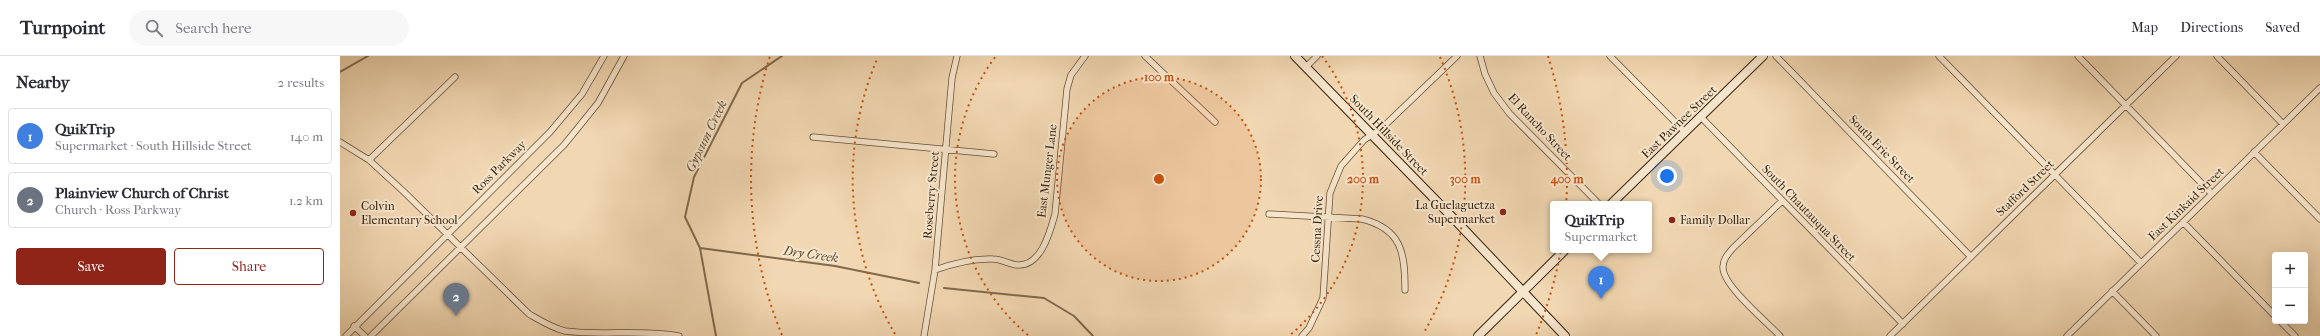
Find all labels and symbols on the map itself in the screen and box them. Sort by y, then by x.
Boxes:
text: 100 m [1144,70,1175,84]
street label: East Pawnee Street [1639,82,1720,161]
street label: El Rancho Street [1505,90,1575,164]
street label: South Hillside Street [1347,92,1432,179]
water label: Gypsum Creek [682,97,730,174]
street label: South Erie Street [1846,112,1918,186]
street label: East Munger Lane [1034,123,1060,219]
street label: Ross Parkway [469,137,529,197]
street label: Roseberry Street [920,150,942,239]
street label: Stafford Street [1993,156,2057,219]
street label: South Chautauqua Street [1759,162,1859,265]
street label: East Kinkaid Street [2145,164,2227,244]
your location [1657,166,1677,186]
centre of rings [1152,172,1166,186]
text: 200 m [1347,172,1380,186]
text: 300 m [1450,172,1481,187]
text: 400 m [1550,172,1584,187]
street label: Cessna Drive [1308,195,1326,263]
place label: La Guelaguetza Supermarket [1415,198,1496,226]
place label: Colvin Elementary School [361,199,458,227]
marker: La Guelaguetza Supermarket [1498,207,1508,217]
marker: Colvin Elementary School [348,208,358,218]
place label: Family Dollar [1680,213,1751,227]
marker: Family Dollar [1667,215,1677,225]
water label: Dry Creek [782,243,840,265]
pin: 1 [1588,266,1614,299]
pin: 2 [443,283,469,316]

